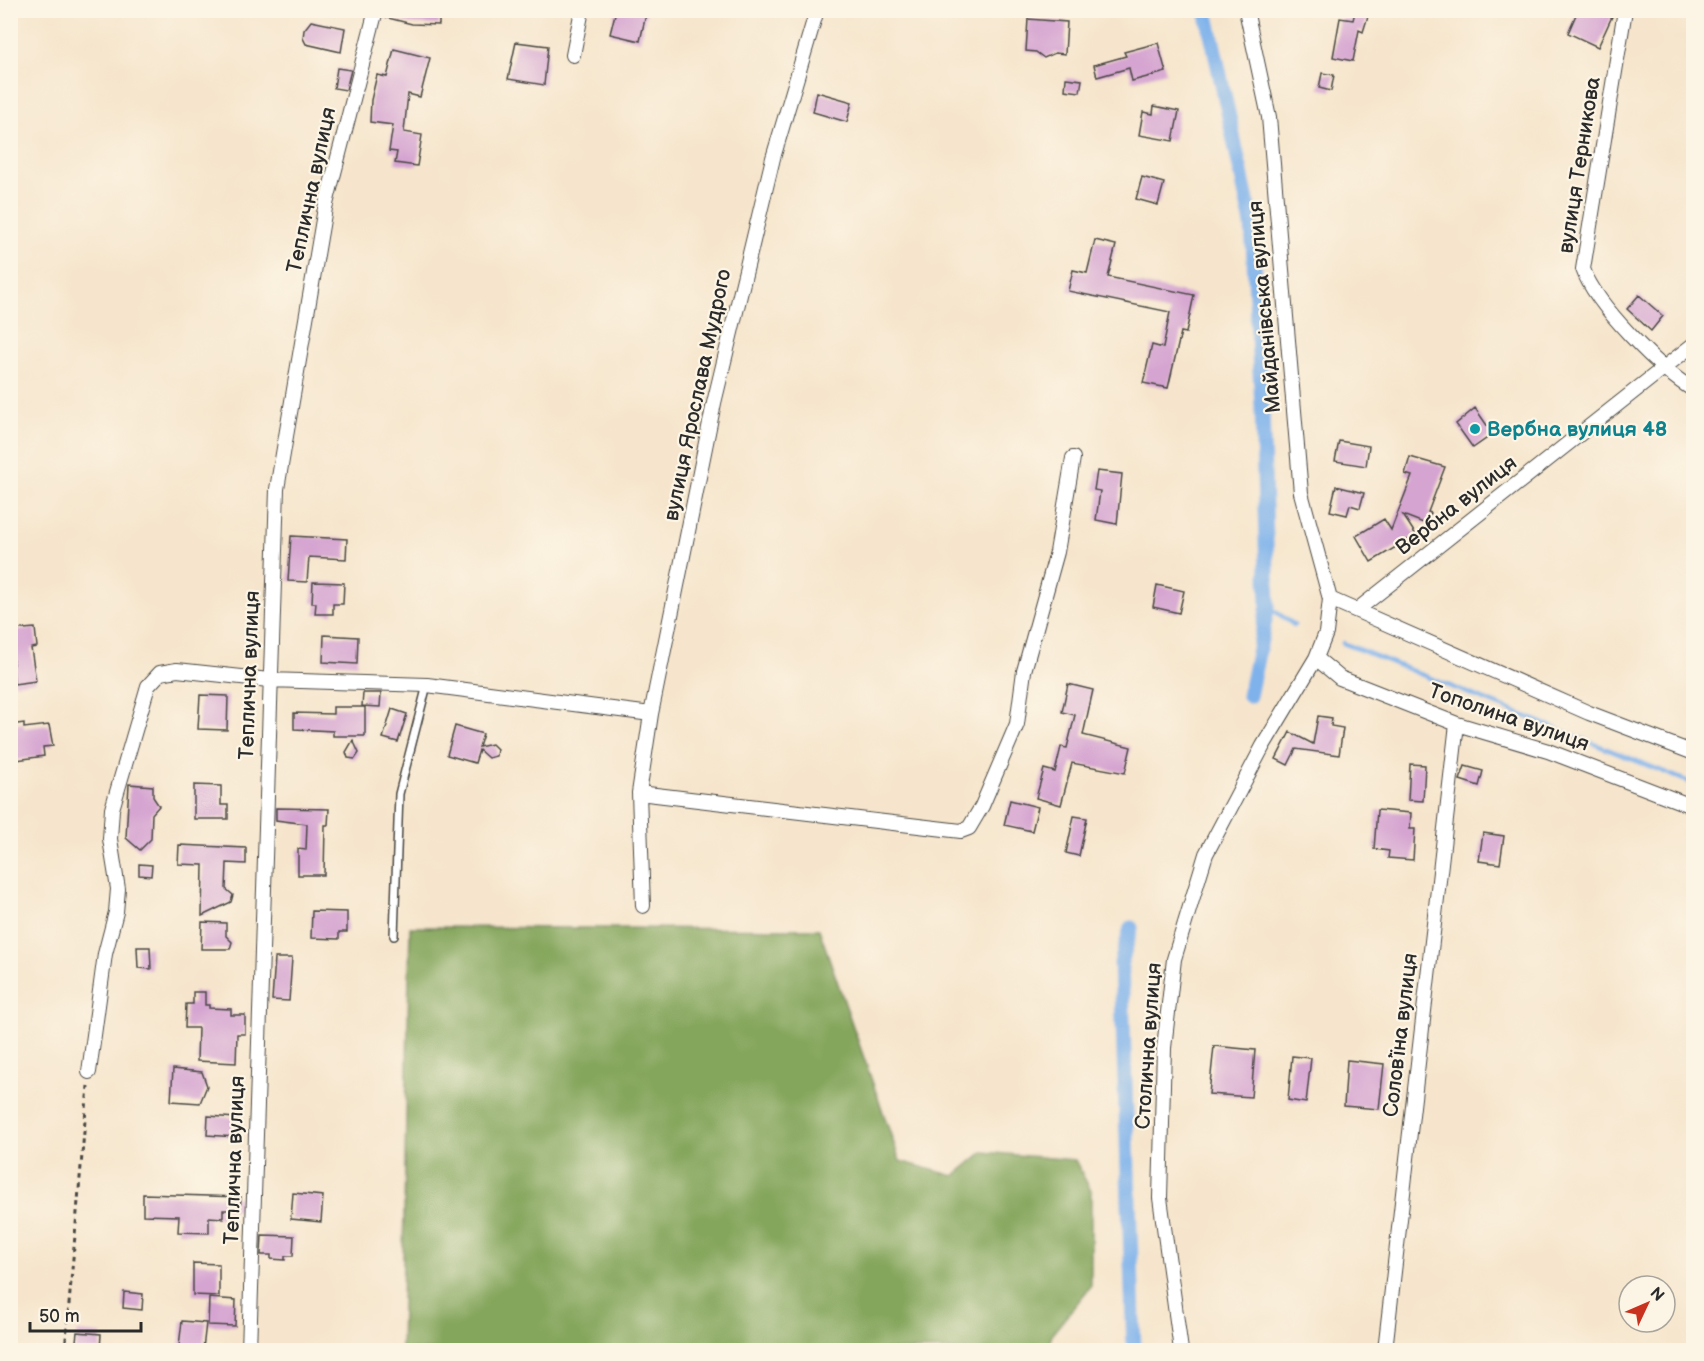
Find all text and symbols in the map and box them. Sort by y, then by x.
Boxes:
street label: вулиця Терникова [1553,74,1606,255]
street label: Теплична вулиця [282,105,341,275]
street label: Майданівська вулиця [1243,200,1286,414]
street label: вулиця Ярослава Мудрого [659,267,736,523]
place label: Вербна вулиця 48 [1487,417,1667,442]
marker: Вербна вулиця 48 [1468,422,1482,436]
street label: Вербна вулиця [1391,450,1522,560]
street label: Теплична вулиця [234,590,265,760]
street label: Тополина вулиця [1425,678,1592,757]
street label: Соловʼїна вулиця [1378,952,1423,1118]
street label: Столична вулиця [1130,962,1167,1130]
street label: Теплична вулиця [219,1075,250,1245]
north arrow [1617,1274,1677,1334]
text: N [1646,1284,1668,1306]
scale bar [30,1295,141,1333]
text: 50 m [39,1306,80,1327]

